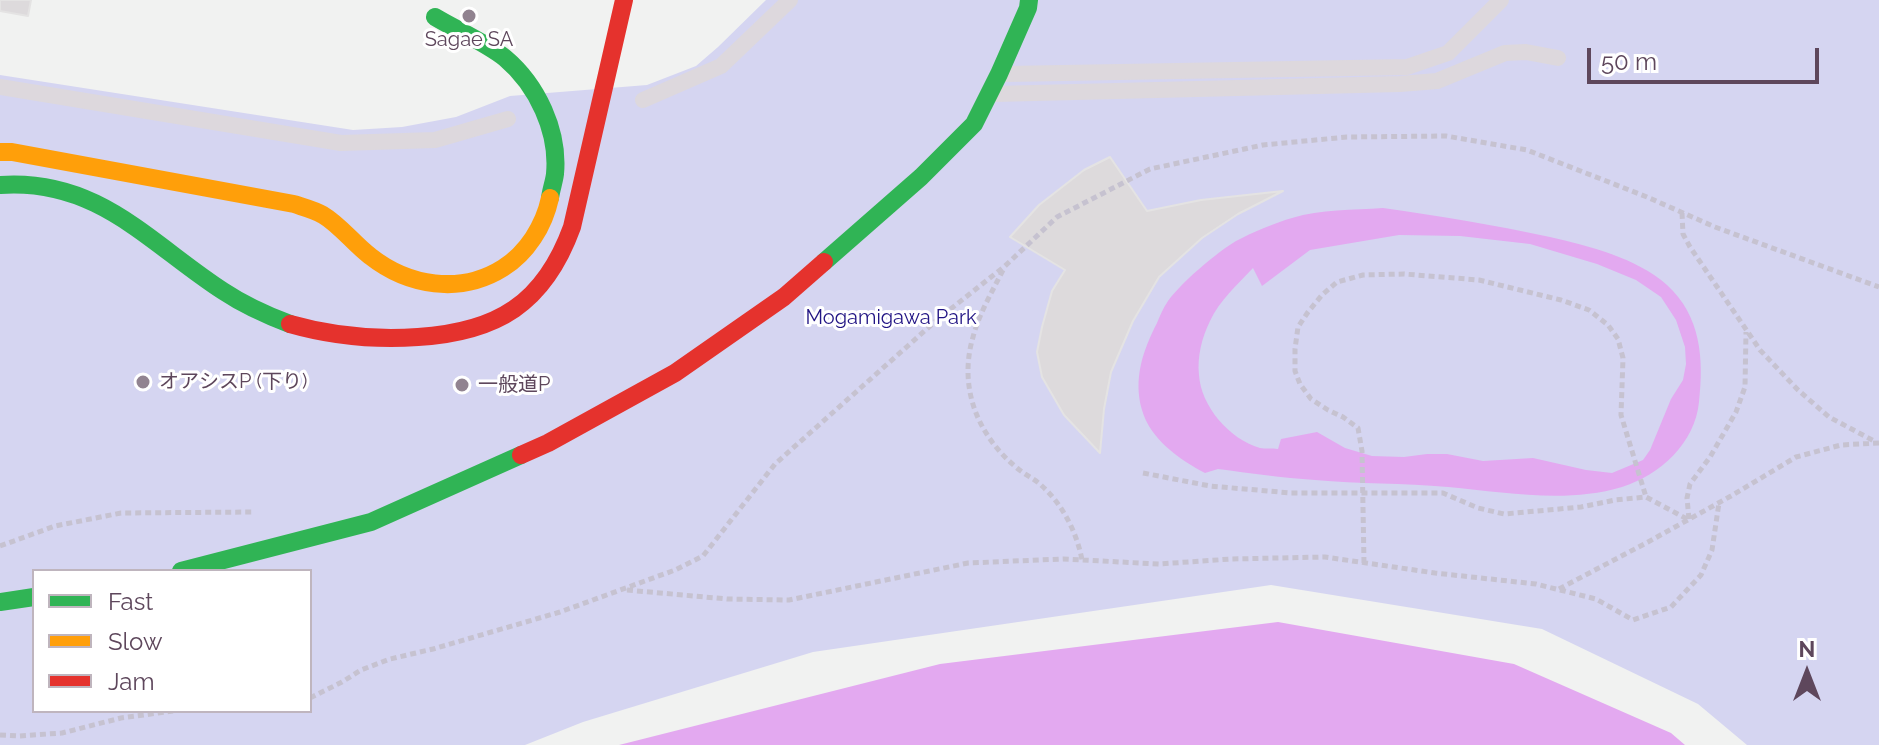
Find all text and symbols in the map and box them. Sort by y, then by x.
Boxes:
marker: Sagae SA [460,7,478,25]
place label: Sagae SA [425,28,513,52]
scale bar [1591,32,1823,82]
text: 50 m [1601,47,1657,76]
park label: Mogamigawa Park [805,306,977,330]
place label: オアシスP (下り) [159,370,307,394]
marker: オアシスP (下り) [134,373,152,391]
place label: 一般道P [478,373,550,397]
marker: 一般道P [453,376,471,394]
legend [32,569,312,713]
text: Fast [108,587,153,616]
text: Slow [108,627,162,656]
north arrow [1767,633,1847,713]
text: N [1799,636,1815,662]
text: Jam [108,667,154,696]

